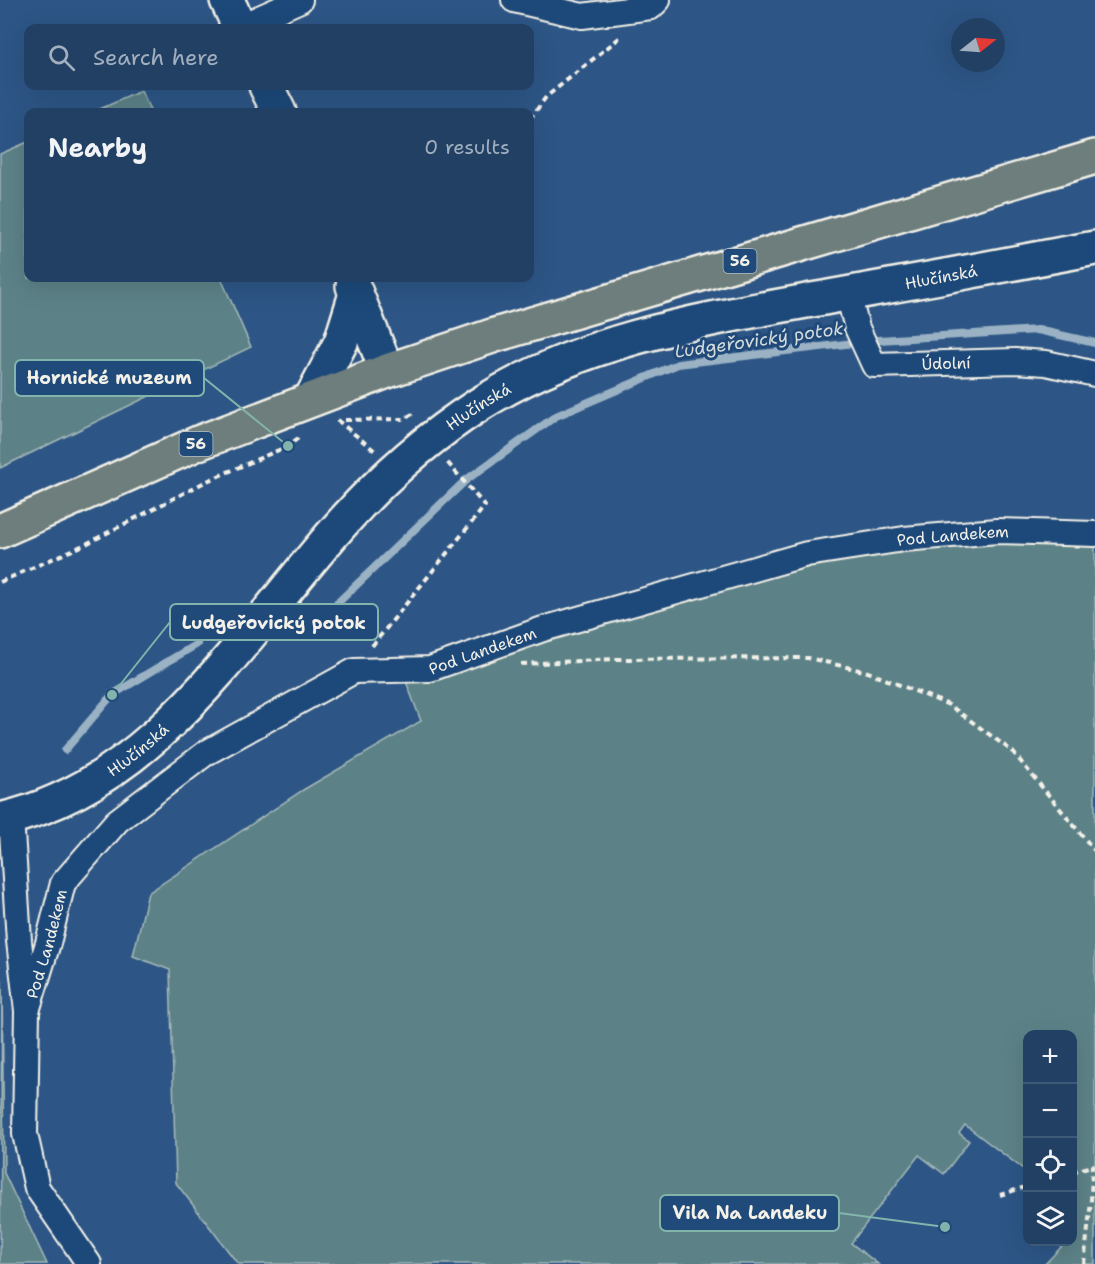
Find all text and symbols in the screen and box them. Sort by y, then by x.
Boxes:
north arrow [951,18,1005,72]
search box [24,24,534,90]
icon: search [45,41,78,74]
text: Search here [93,43,219,72]
text: Nearby [48,130,147,165]
text: 0 results [424,134,510,160]
road number: 56 [724,249,756,273]
street label: Hlučínská [903,260,979,294]
water label: Ludgeřovický potok [673,316,846,364]
street label: Údolní [921,352,971,374]
callout: Hornické muzeum [15,360,204,396]
text: Hornické muzeum [26,366,192,390]
street label: Hlučínská [441,378,514,435]
road number: 56 [180,432,212,456]
street label: Pod Landekem [895,520,1010,550]
callout: Ludgeřovický potok [170,604,378,640]
text: Ludgeřovický potok [182,611,366,635]
street label: Pod Landekem [426,622,539,679]
street label: Hlučínská [103,719,173,781]
street label: Pod Landekem [21,887,72,1001]
map controls [1023,1030,1077,1246]
button: + [1023,1030,1077,1084]
button: − [1023,1084,1077,1138]
button: locate [1023,1138,1077,1192]
button: layers [1023,1192,1077,1246]
callout: Vila Na Landeku [660,1195,839,1231]
text: Vila Na Landeku [672,1201,828,1225]

